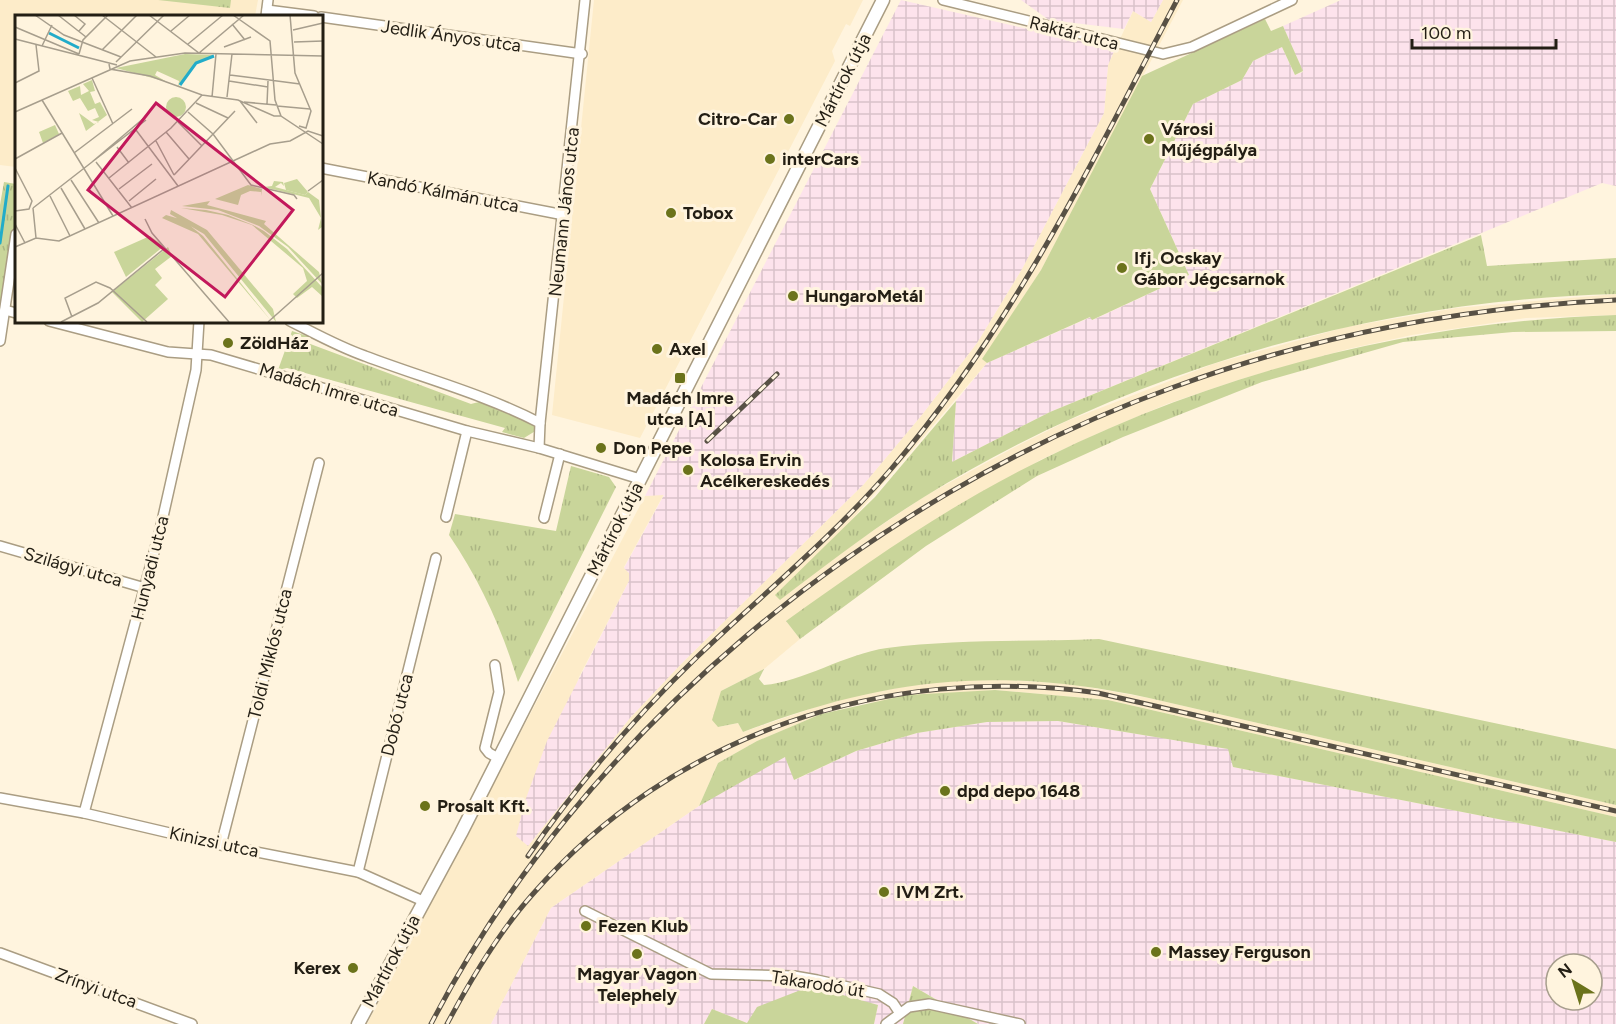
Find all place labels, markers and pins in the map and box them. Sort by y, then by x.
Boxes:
place label: Citro-Car [698,108,777,130]
marker: Citro-Car [782,112,796,126]
place label: Városi Műjégpálya [1161,118,1257,161]
marker: Városi Műjégpálya [1142,132,1156,146]
place label: interCars [782,148,859,170]
marker: interCars [763,152,777,166]
place label: Tobox [683,202,734,224]
marker: Tobox [664,206,678,220]
place label: Ifj. Ocskay Gábor Jégcsarnok [1134,247,1285,290]
marker: Ifj. Ocskay Gábor Jégcsarnok [1115,261,1129,275]
place label: HungaroMetál [805,285,923,307]
marker: HungaroMetál [786,289,800,303]
place label: ZöldHáz [240,332,309,354]
marker: ZöldHáz [221,336,235,350]
place label: Axel [669,338,706,360]
marker: Axel [650,342,664,356]
marker: Madách Imre utca [A] [673,371,687,385]
place label: Madách Imre utca [A] [626,387,734,430]
place label: Don Pepe [613,437,692,459]
marker: Don Pepe [594,441,608,455]
place label: Kolosa Ervin Acélkereskedés [700,449,830,492]
marker: Kolosa Ervin Acélkereskedés [681,463,695,477]
place label: dpd depo 1648 [957,780,1080,802]
marker: dpd depo 1648 [938,784,952,798]
place label: Prosalt Kft. [437,795,530,817]
marker: Prosalt Kft. [418,799,432,813]
place label: IVM Zrt. [896,881,964,903]
marker: IVM Zrt. [877,885,891,899]
place label: Fezen Klub [598,915,689,937]
marker: Fezen Klub [579,919,593,933]
place label: Massey Ferguson [1168,941,1311,963]
marker: Massey Ferguson [1149,945,1163,959]
marker: Magyar Vagon Telephely [630,947,644,961]
place label: Kerex [293,957,341,979]
marker: Kerex [346,961,360,975]
place label: Magyar Vagon Telephely [577,963,697,1006]

